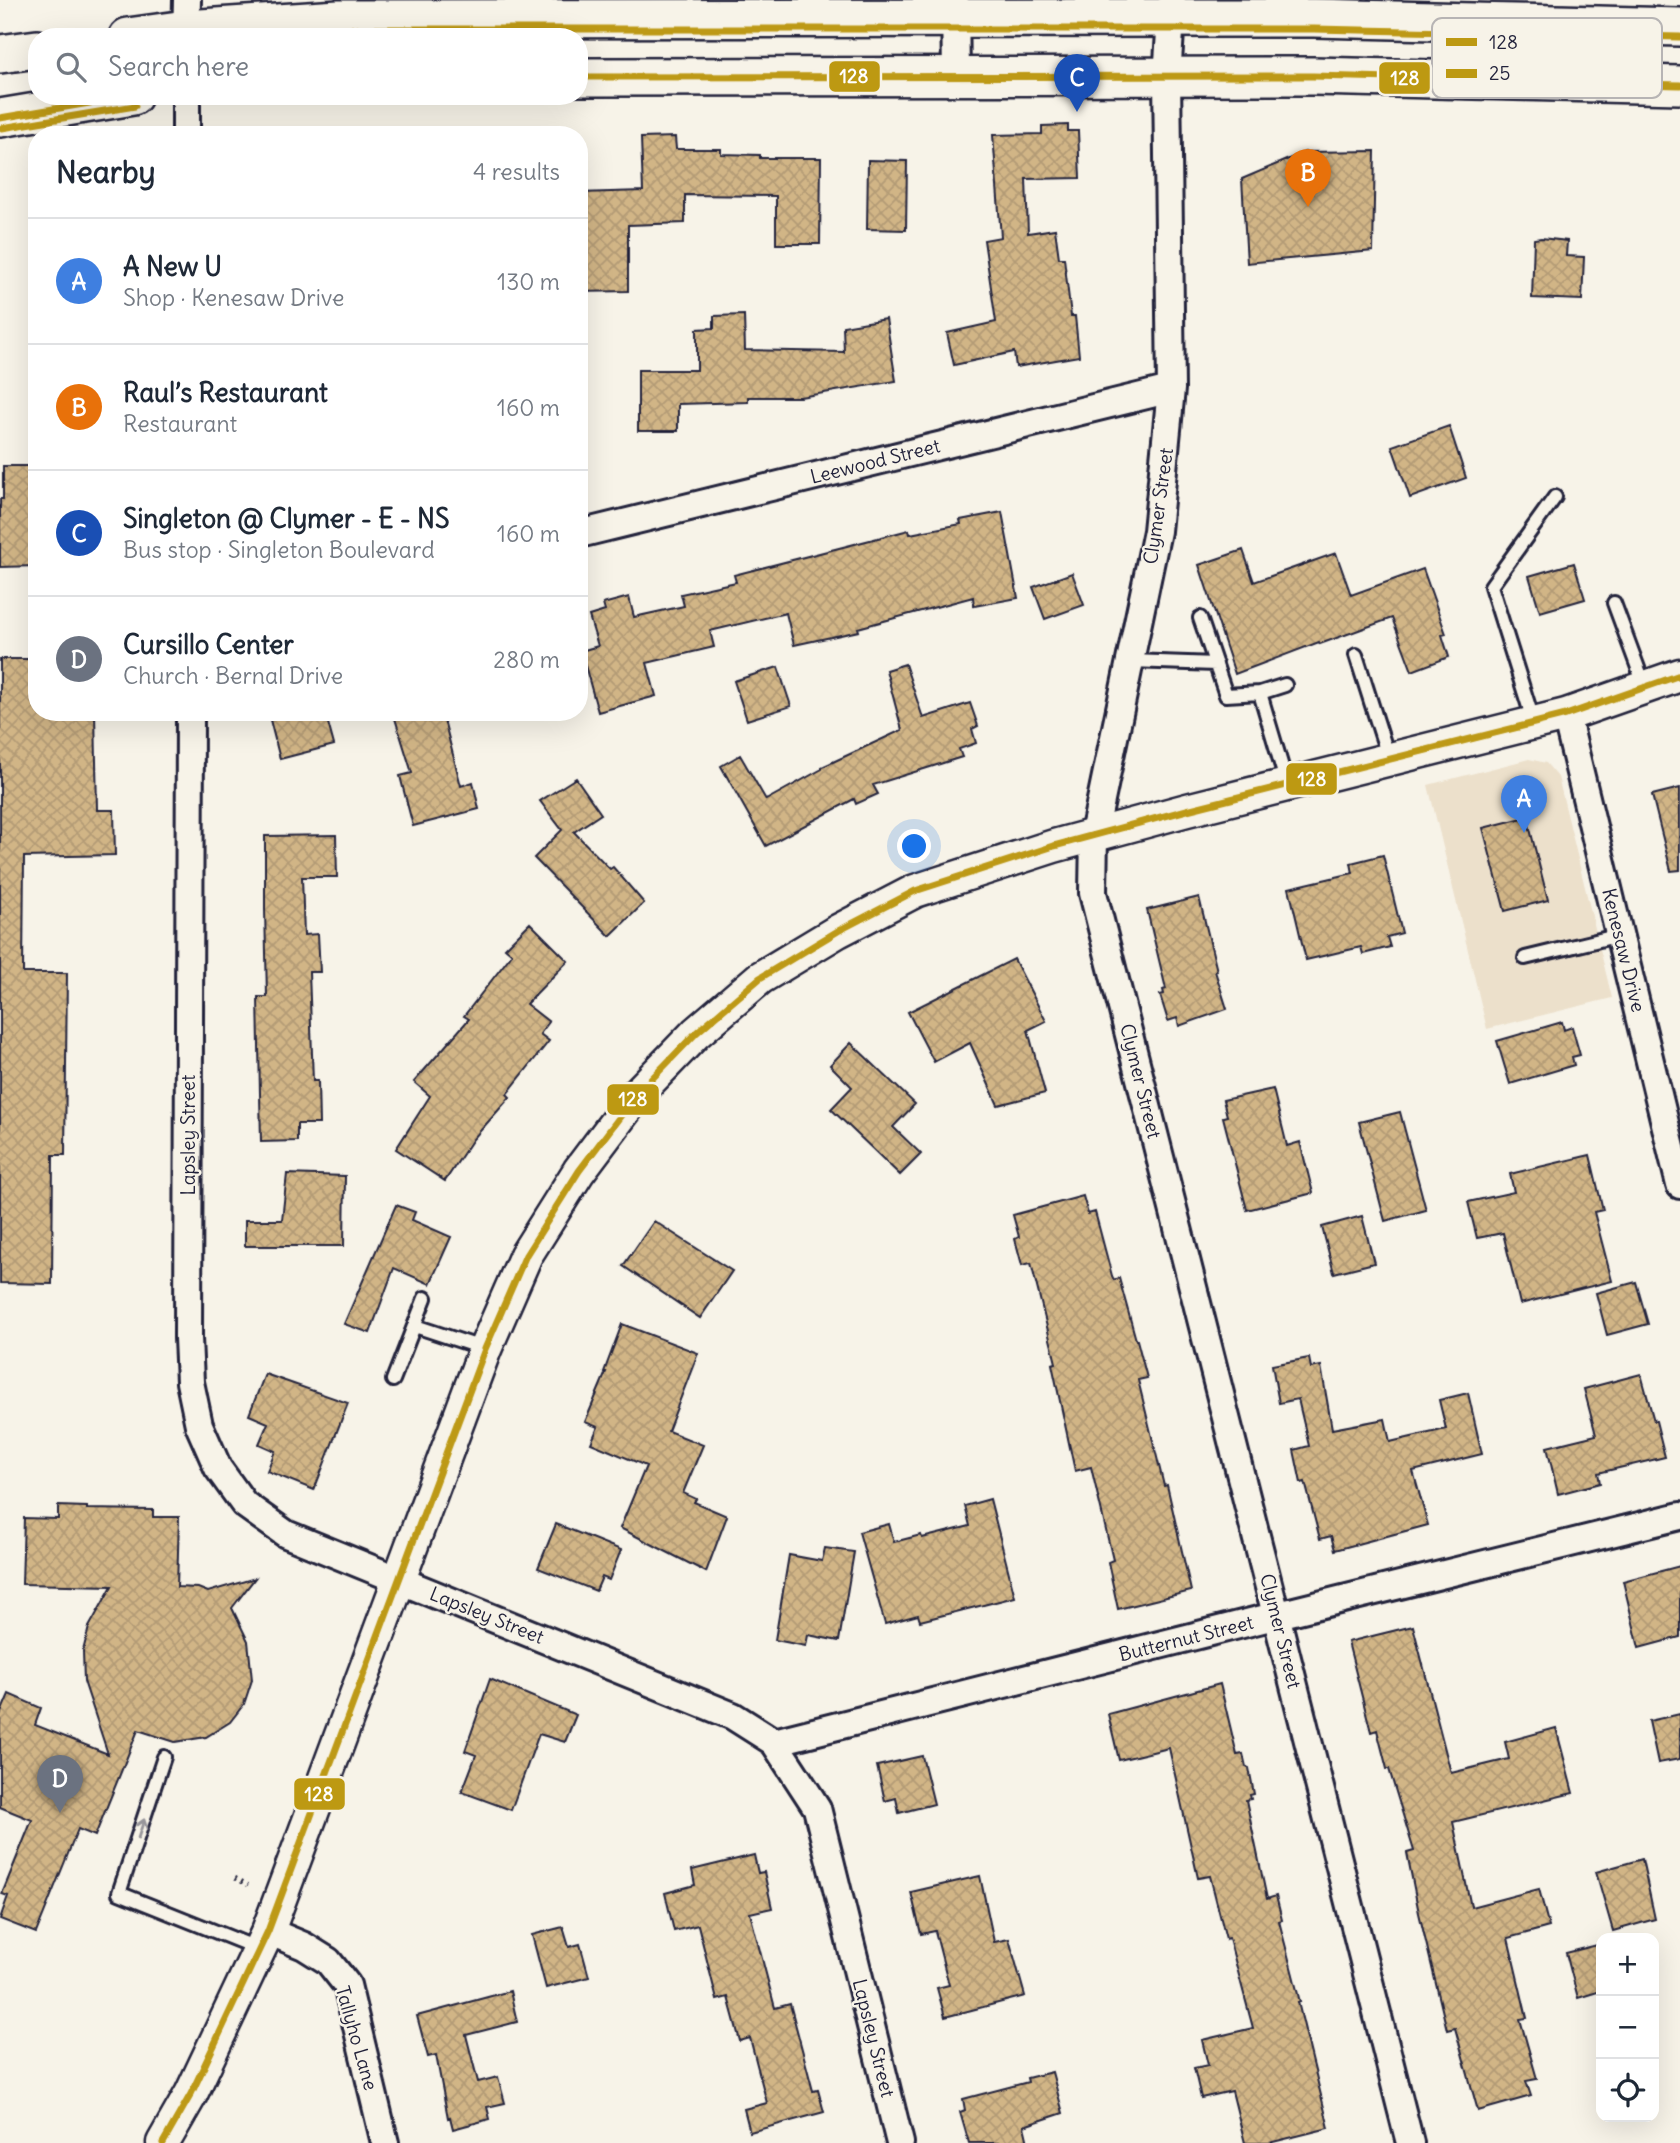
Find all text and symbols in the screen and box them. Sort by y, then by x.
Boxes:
legend [1432,18,1662,98]
search box [28,28,588,105]
text: 128 [1489,30,1518,54]
icon: search [52,48,90,86]
text: Search here [108,50,249,83]
pin: C [1054,54,1100,112]
line badge: 128 [828,60,881,93]
line badge: 128 [1378,61,1431,95]
text: 25 [1489,61,1510,85]
text: 128 [840,64,869,88]
text: 128 [1391,66,1420,90]
pin: B [1285,149,1331,207]
text: Nearby [56,153,156,191]
text: 4 results [473,157,560,186]
text: A New U [123,250,222,283]
text: A [72,267,86,296]
text: 130 m [497,267,560,296]
text: Shop · Kenesaw Drive [123,283,344,312]
text: Raul’s Restaurant [123,376,328,409]
text: B [71,393,87,422]
text: 160 m [497,393,560,422]
text: Restaurant [123,409,237,438]
street label: Leewood Street [808,433,942,489]
street label: Clymer Street [1138,446,1178,566]
text: Singleton @ Clymer - E - NS [123,502,449,535]
text: C [71,519,87,548]
text: 160 m [497,519,560,548]
text: Bus stop · Singleton Boulevard [123,535,435,564]
text: Cursillo Center [123,628,294,661]
text: D [71,645,87,674]
text: 280 m [493,645,560,674]
text: Church · Bernal Drive [123,661,343,690]
line badge: 128 [1285,762,1338,796]
text: 128 [1298,767,1327,791]
pin: A [1501,775,1547,833]
your location [897,829,931,863]
street label: Kenesaw Drive [1597,886,1651,1014]
street label: Clymer Street [1115,1021,1167,1141]
street label: Lapsley Street [176,1074,200,1196]
line badge: 128 [606,1083,660,1116]
text: 128 [619,1087,648,1111]
street label: Clymer Street [1255,1571,1307,1691]
street label: Lapsley Street [426,1581,548,1649]
street label: Butternut Street [1116,1610,1256,1666]
pin: D [37,1755,83,1813]
line badge: 128 [293,1777,346,1811]
text: 128 [305,1782,334,1806]
one-way arrow [136,1818,148,1840]
map controls [1596,1933,1659,2122]
button: + [1596,1933,1659,1996]
street label: Lapsley Street [848,1976,900,2100]
street label: Tallyho Lane [331,1983,383,2093]
button: − [1596,1996,1659,2059]
button: locate [1596,2059,1659,2122]

